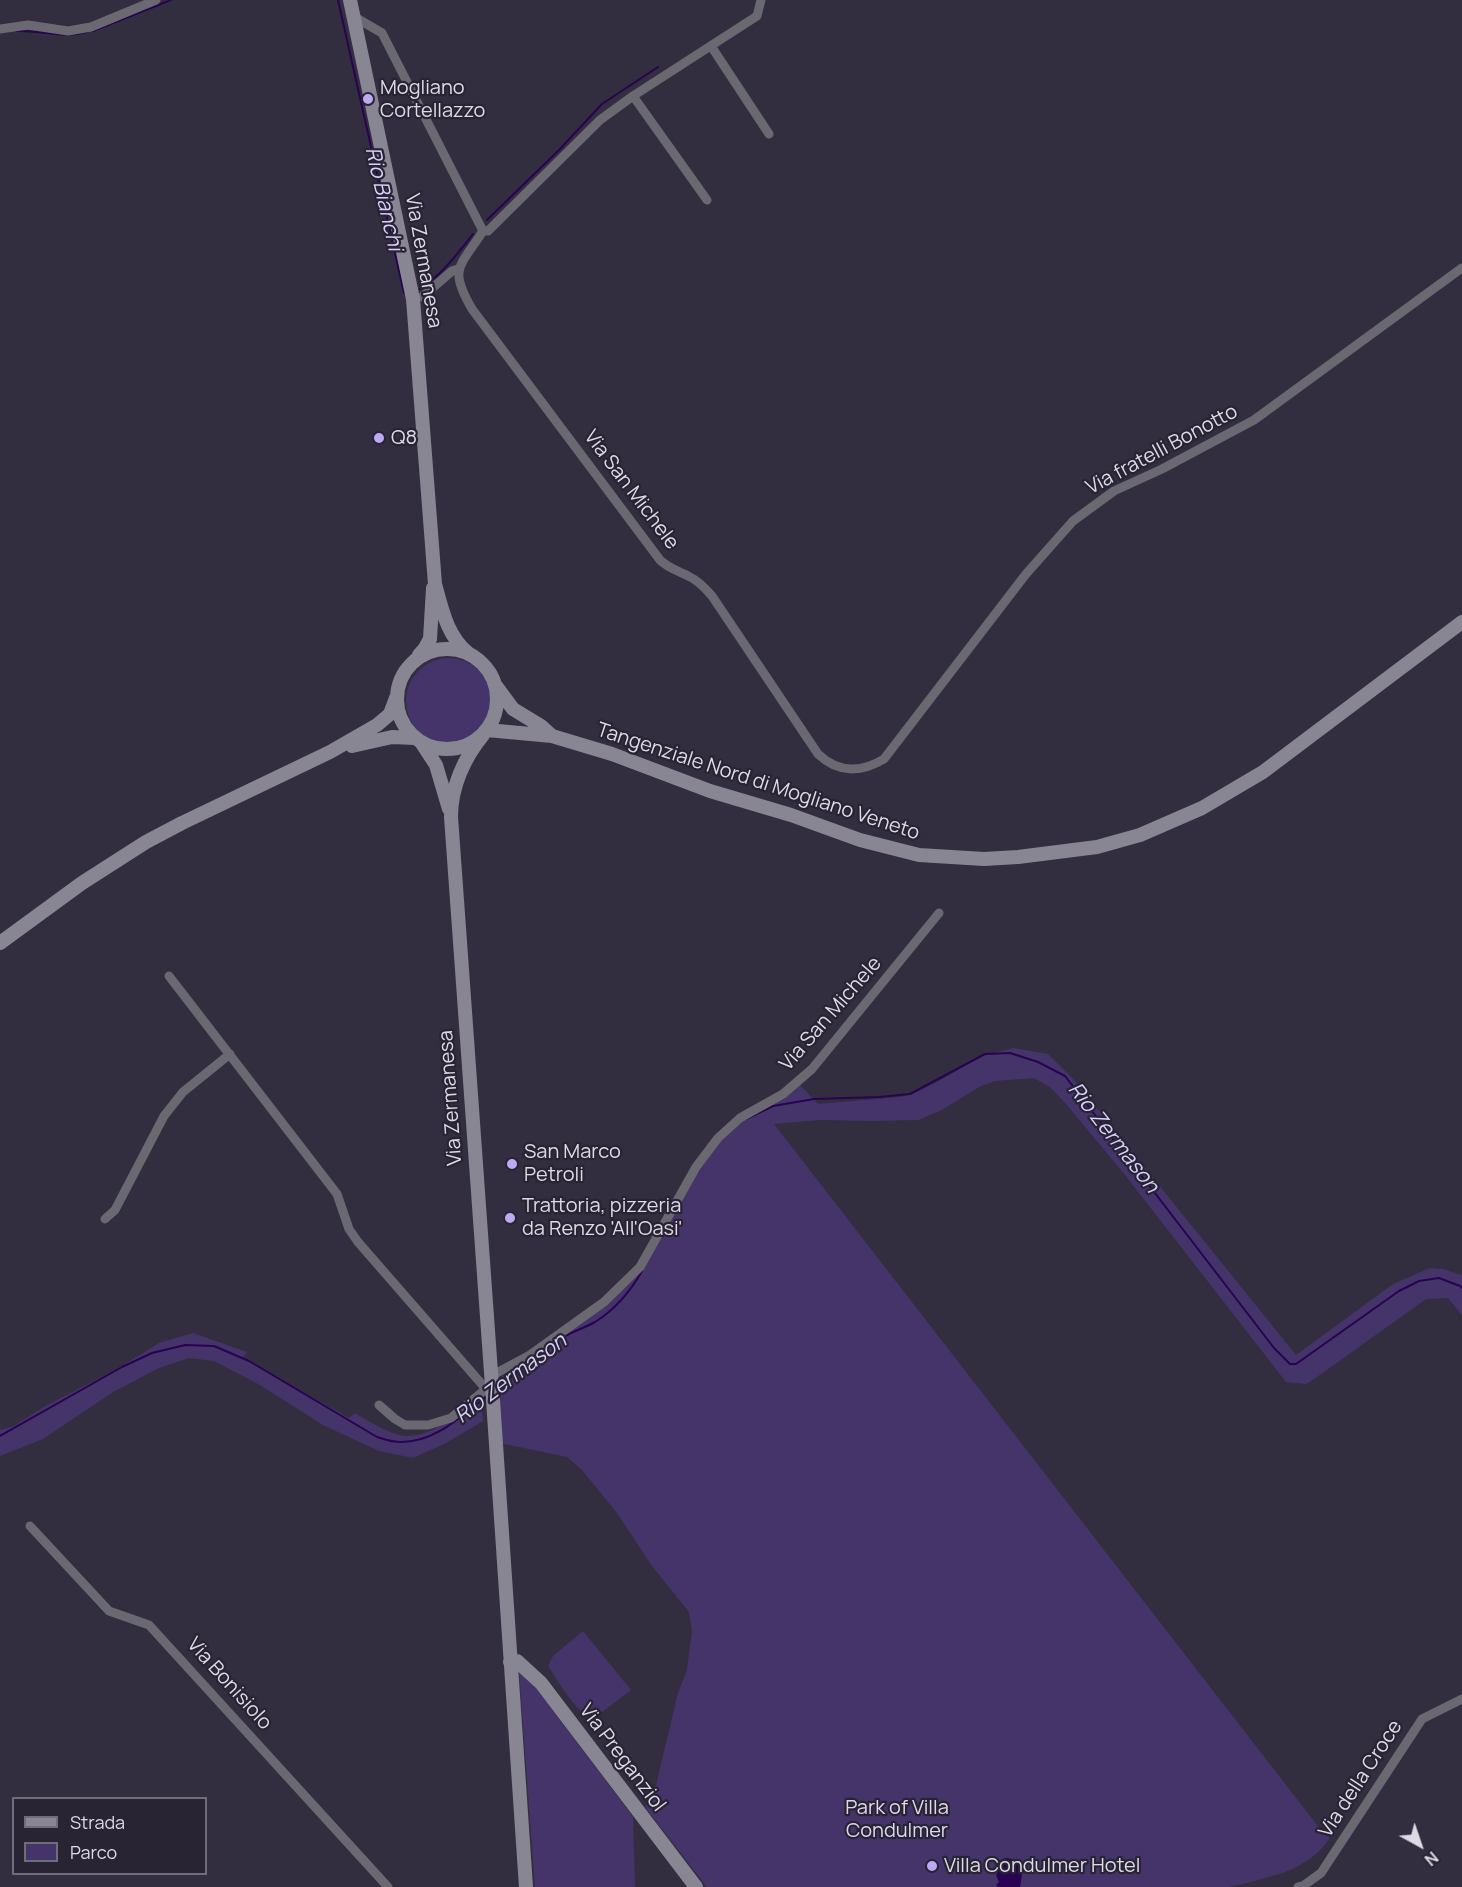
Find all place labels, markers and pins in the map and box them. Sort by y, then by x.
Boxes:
place label: Mogliano Cortellazzo [380,76,485,123]
marker: Mogliano Cortellazzo [361,92,375,106]
place label: Q8 [391,426,417,450]
marker: Q8 [372,431,386,445]
place label: San Marco Petroli [524,1140,621,1187]
marker: San Marco Petroli [505,1157,519,1171]
place label: Trattoria, pizzeria da Renzo 'All'Oasi' [522,1194,682,1241]
marker: Trattoria, pizzeria da Renzo 'All'Oasi' [503,1211,517,1225]
place label: Villa Condulmer Hotel [944,1854,1140,1878]
marker: Villa Condulmer Hotel [925,1859,939,1873]

